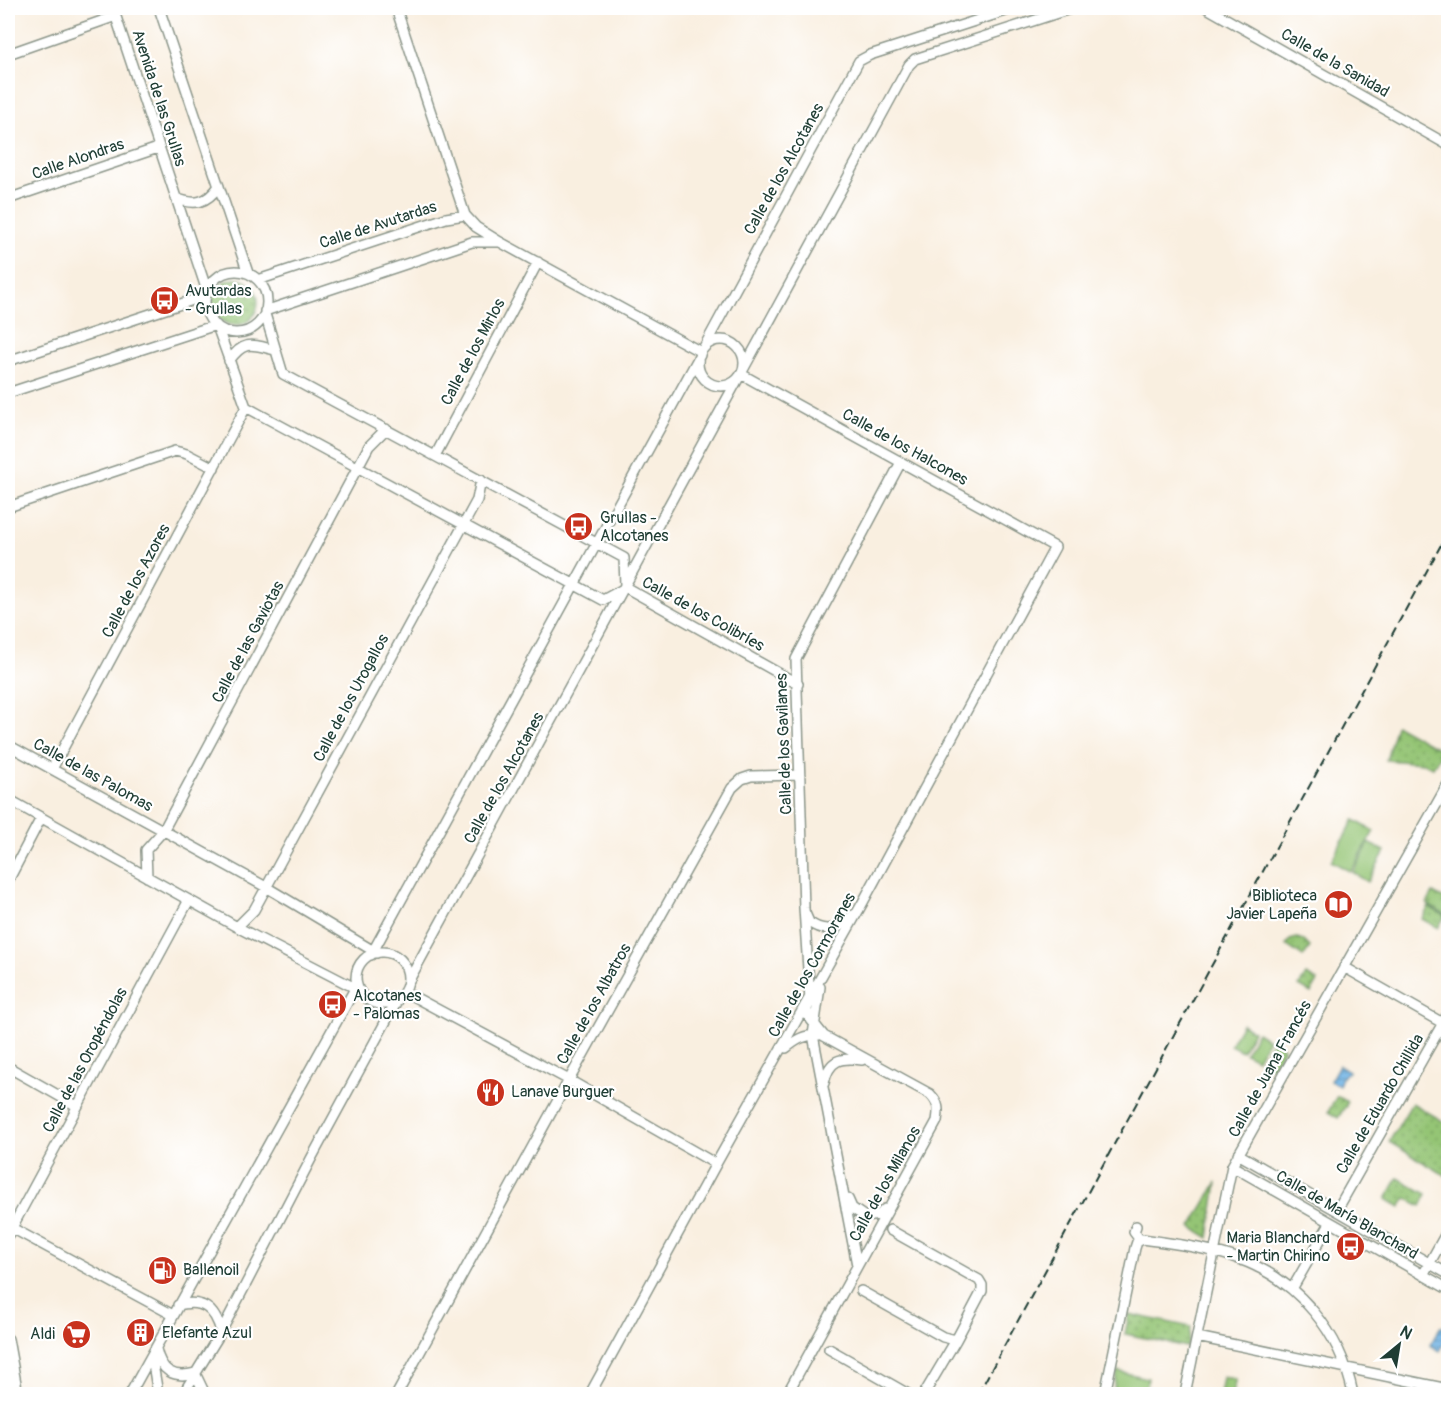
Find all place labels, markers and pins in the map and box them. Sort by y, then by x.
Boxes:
place label: Avutardas - Grullas [185,281,251,319]
bus stop icon: Avutardas - Grullas [148,284,180,316]
place label: Grullas - Alcotanes [600,508,668,546]
bus stop icon: Grullas - Alcotanes [563,511,595,543]
place label: Biblioteca Javier Lapeña [1226,886,1317,924]
library icon: Biblioteca Javier Lapeña [1322,889,1354,921]
place label: Alcotanes - Palomas [353,986,421,1024]
bus stop icon: Alcotanes - Palomas [316,989,348,1021]
restaurant icon: Lanave Burguer [474,1076,506,1108]
place label: Lanave Burguer [511,1082,615,1102]
place label: Maria Blanchard - Martin Chirino [1226,1228,1330,1266]
bus stop icon: Maria Blanchard - Martin Chirino [1335,1231,1367,1263]
fuel station icon: Ballenoil [146,1254,178,1286]
place label: Ballenoil [183,1260,239,1280]
building icon: Elefante Azul [125,1317,157,1349]
supermarket icon: Aldi [60,1318,92,1350]
place label: Elefante Azul [162,1323,252,1343]
place label: Aldi [30,1324,55,1344]

